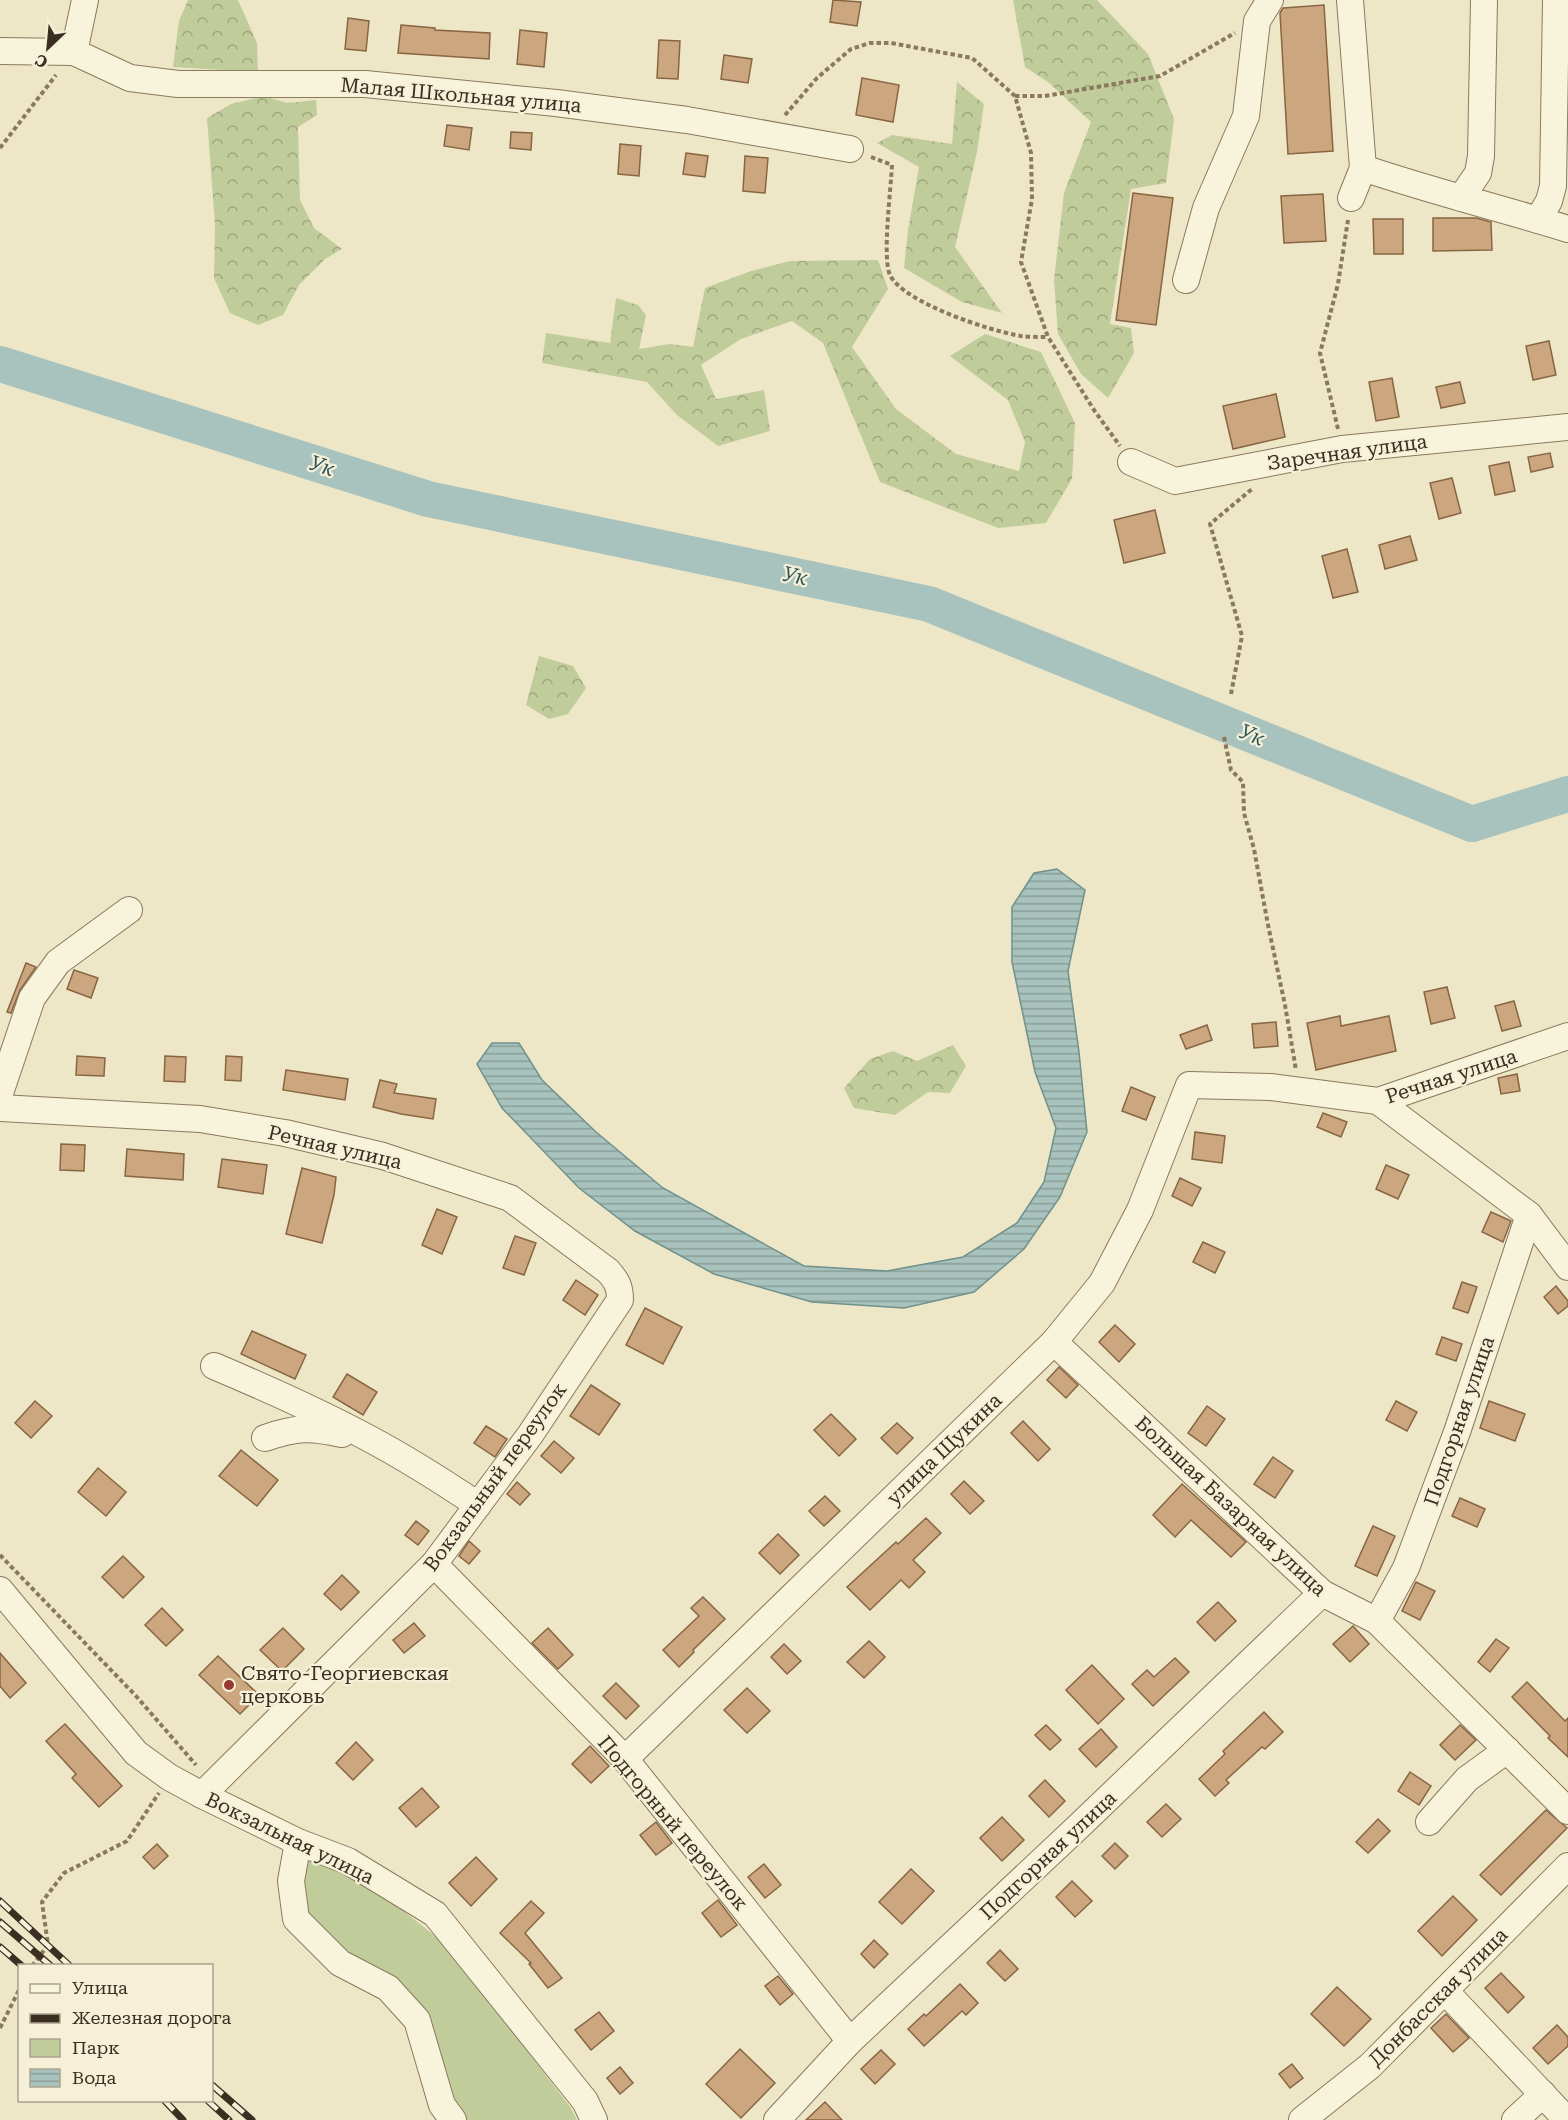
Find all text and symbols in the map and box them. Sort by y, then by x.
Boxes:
north arrow [18,18,78,78]
text: С [32,50,51,72]
street label: Малая Школьная улица [339,73,583,118]
street label: Заречная улица [1265,429,1429,475]
water label: Ук [306,451,338,481]
water label: Ук [780,562,810,590]
water label: Ук [1236,719,1268,751]
street label: Речная улица [1382,1043,1520,1109]
street label: Речная улица [266,1120,404,1174]
street label: Подгорная улица [1419,1333,1499,1509]
street label: Вокзальный переулок [418,1378,572,1576]
street label: улица Щукина [882,1388,1007,1510]
street label: Большая Базарная улица [1130,1411,1332,1601]
place label: Свято-Георгиевская церковь [241,1661,449,1708]
marker: Свято-Георгиевская церковь [222,1678,236,1692]
street label: Подгорный переулок [593,1731,753,1916]
street label: Подгорная улица [975,1786,1121,1924]
street label: Вокзальная улица [202,1787,378,1889]
street label: Донбасская улица [1364,1923,1512,2071]
legend [18,1964,213,2102]
text: Улица [72,1977,128,1998]
text: Железная дорога [72,2007,232,2028]
text: Парк [72,2037,120,2058]
text: Вода [72,2067,116,2088]

